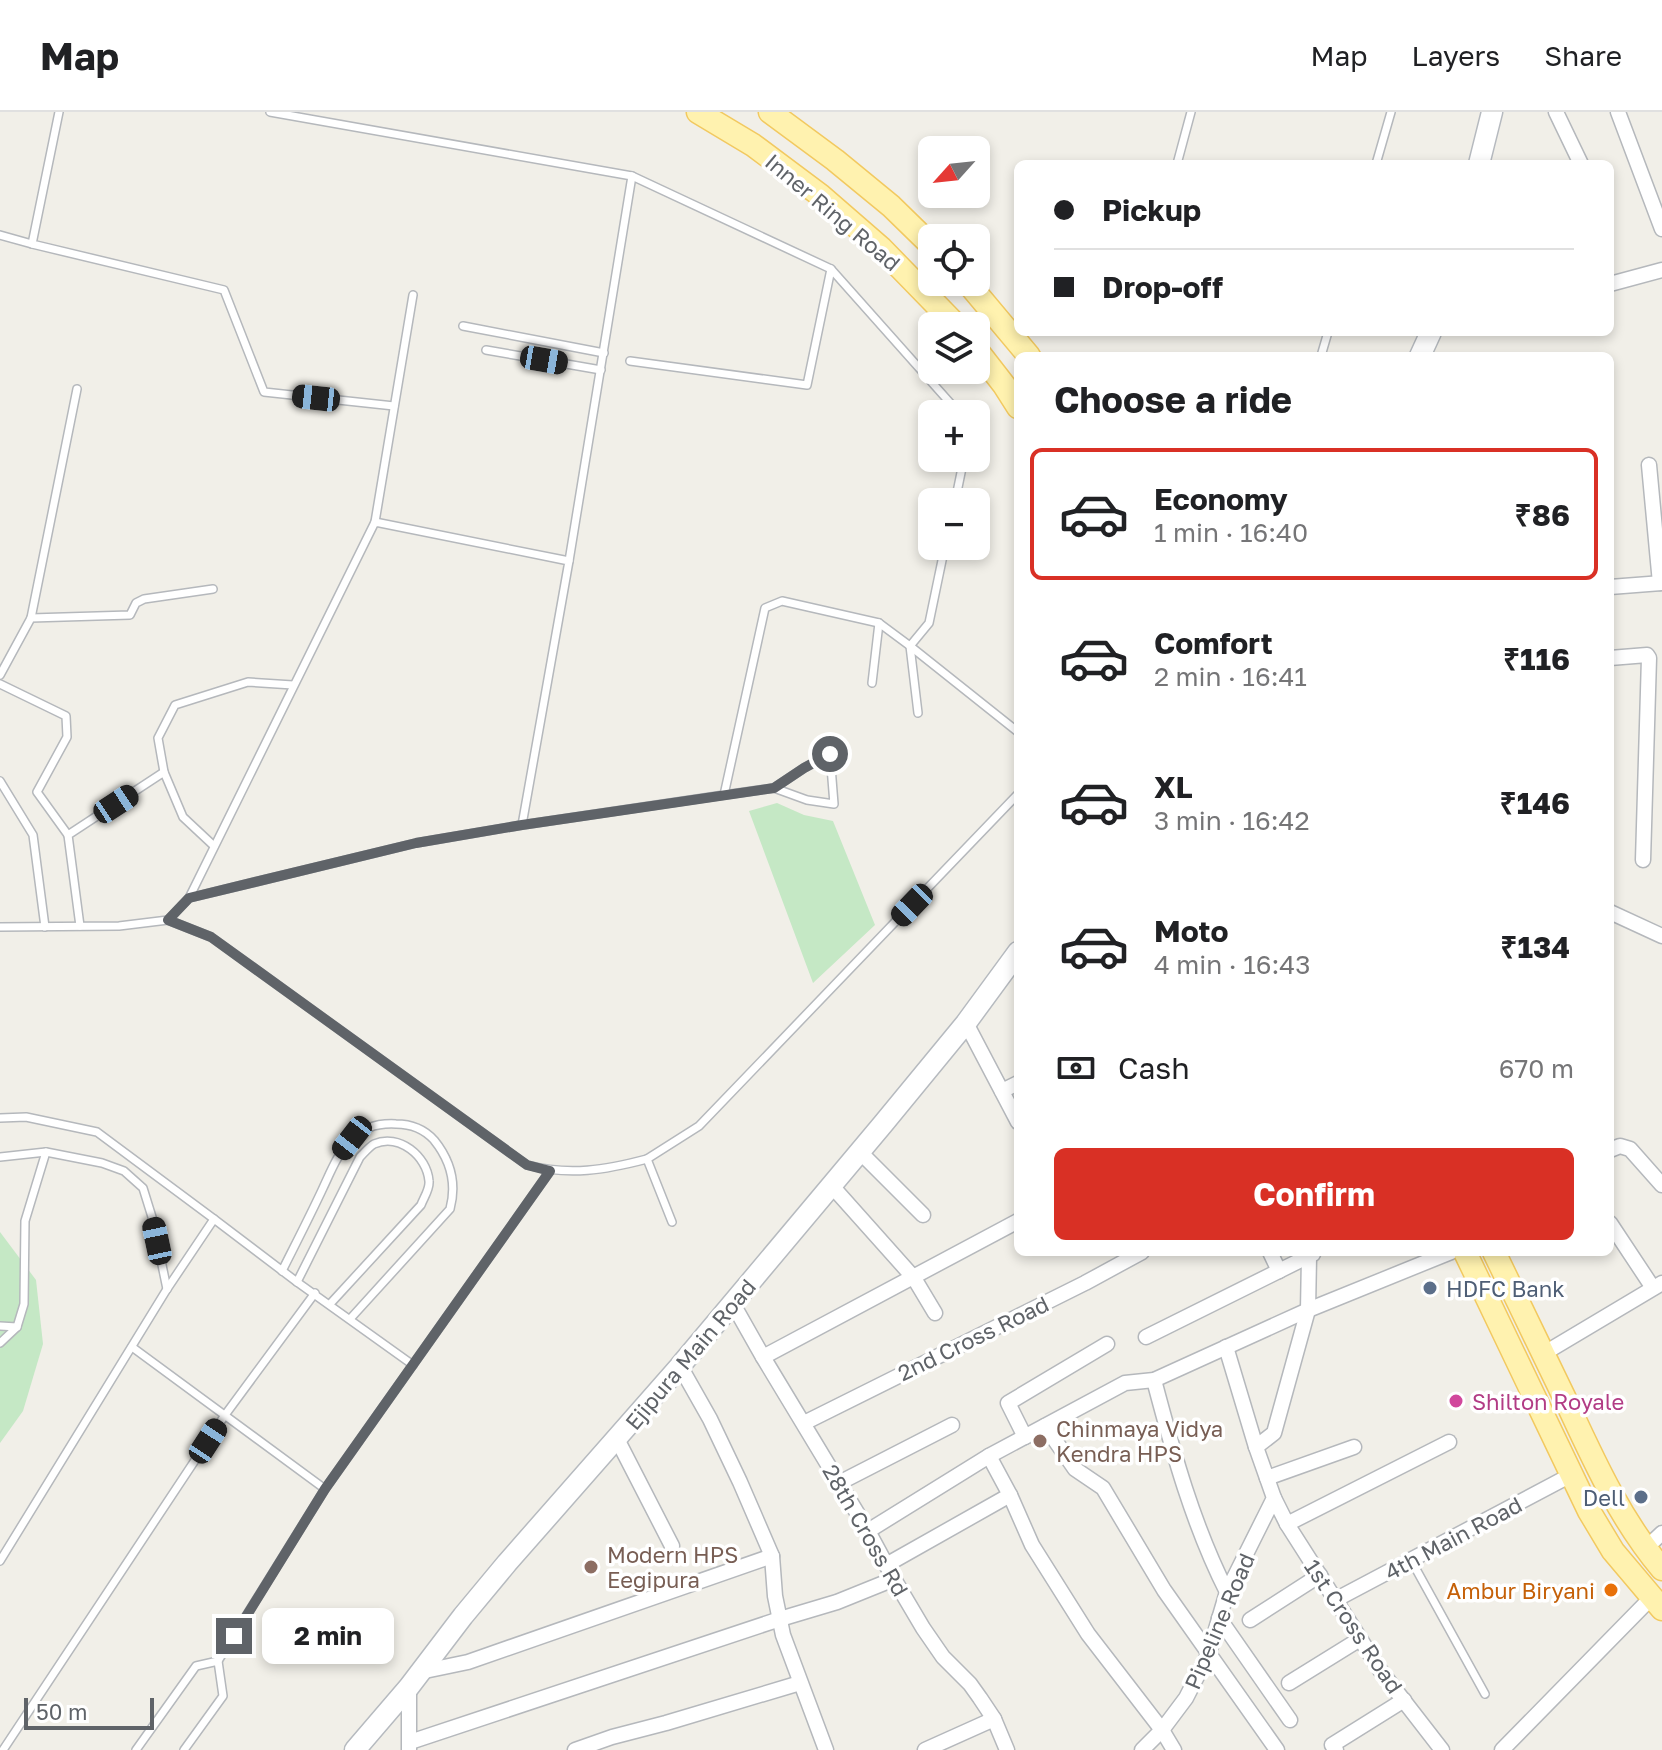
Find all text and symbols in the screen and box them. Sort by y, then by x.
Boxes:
text: Map [40,33,119,78]
text: Map [1310,39,1368,72]
text: Layers [1412,39,1500,72]
text: Share [1544,39,1622,72]
north arrow [918,136,990,208]
map controls [918,136,990,560]
street label: Inner Ring Road [760,148,906,276]
text: Pickup [1102,192,1201,228]
button: locate [918,224,990,296]
text: Drop-off [1102,269,1223,305]
button: layers [918,312,990,384]
car [518,344,570,376]
text: Choose a ride [1054,378,1292,421]
car [291,384,341,412]
button: + [918,400,990,472]
icon: car [1058,478,1130,550]
text: Economy [1154,481,1288,517]
button: − [918,488,990,560]
text: ₹86 [1515,497,1570,533]
text: 1 min · 16:40 [1154,517,1308,548]
icon: car [1058,622,1130,694]
text: Comfort [1154,625,1273,661]
text: ₹116 [1503,641,1570,677]
text: 2 min · 16:41 [1154,661,1307,692]
route start [812,736,848,772]
icon: car [1058,766,1130,838]
text: XL [1154,769,1193,805]
car [89,781,143,827]
text: ₹146 [1500,785,1570,821]
text: 3 min · 16:42 [1154,805,1310,836]
car [887,879,937,931]
icon: car [1058,910,1130,982]
text: Moto [1154,913,1229,949]
text: ₹134 [1500,929,1570,965]
text: 4 min · 16:43 [1154,949,1310,980]
icon: cash [1054,1046,1098,1090]
text: Cash [1118,1050,1190,1086]
text: 670 m [1499,1053,1574,1084]
car [328,1112,376,1164]
button: Confirm [1054,1148,1574,1240]
car [140,1215,174,1267]
street label: Ejipura Main Road [619,1273,761,1435]
place label: HDFC Bank [1446,1275,1565,1302]
marker: HDFC Bank [1421,1279,1439,1297]
street label: 2nd Cross Road [893,1290,1053,1386]
place label: Shilton Royale [1472,1388,1624,1415]
marker: Shilton Royale [1447,1392,1465,1410]
car [185,1414,231,1468]
place label: Chinmaya Vidya Kendra HPS [1056,1415,1223,1467]
marker: Chinmaya Vidya Kendra HPS [1031,1432,1049,1450]
street label: 28th Cross Rd [817,1459,915,1601]
place label: Dell [1583,1484,1625,1511]
marker: Dell [1632,1488,1650,1506]
street label: 4th Main Road [1380,1491,1526,1585]
place label: Modern HPS Eegipura [607,1541,738,1593]
street label: Pipeline Road [1178,1549,1260,1693]
street label: 1st Cross Road [1299,1554,1409,1698]
marker: Modern HPS Eegipura [582,1558,600,1576]
place label: Ambur Biryani [1446,1577,1595,1604]
marker: Ambur Biryani [1602,1581,1620,1599]
callout: 2 min [262,1608,394,1664]
route end [216,1618,252,1654]
text: 2 min [294,1620,362,1651]
scale bar [24,1694,154,1730]
text: 50 m [36,1698,87,1725]

